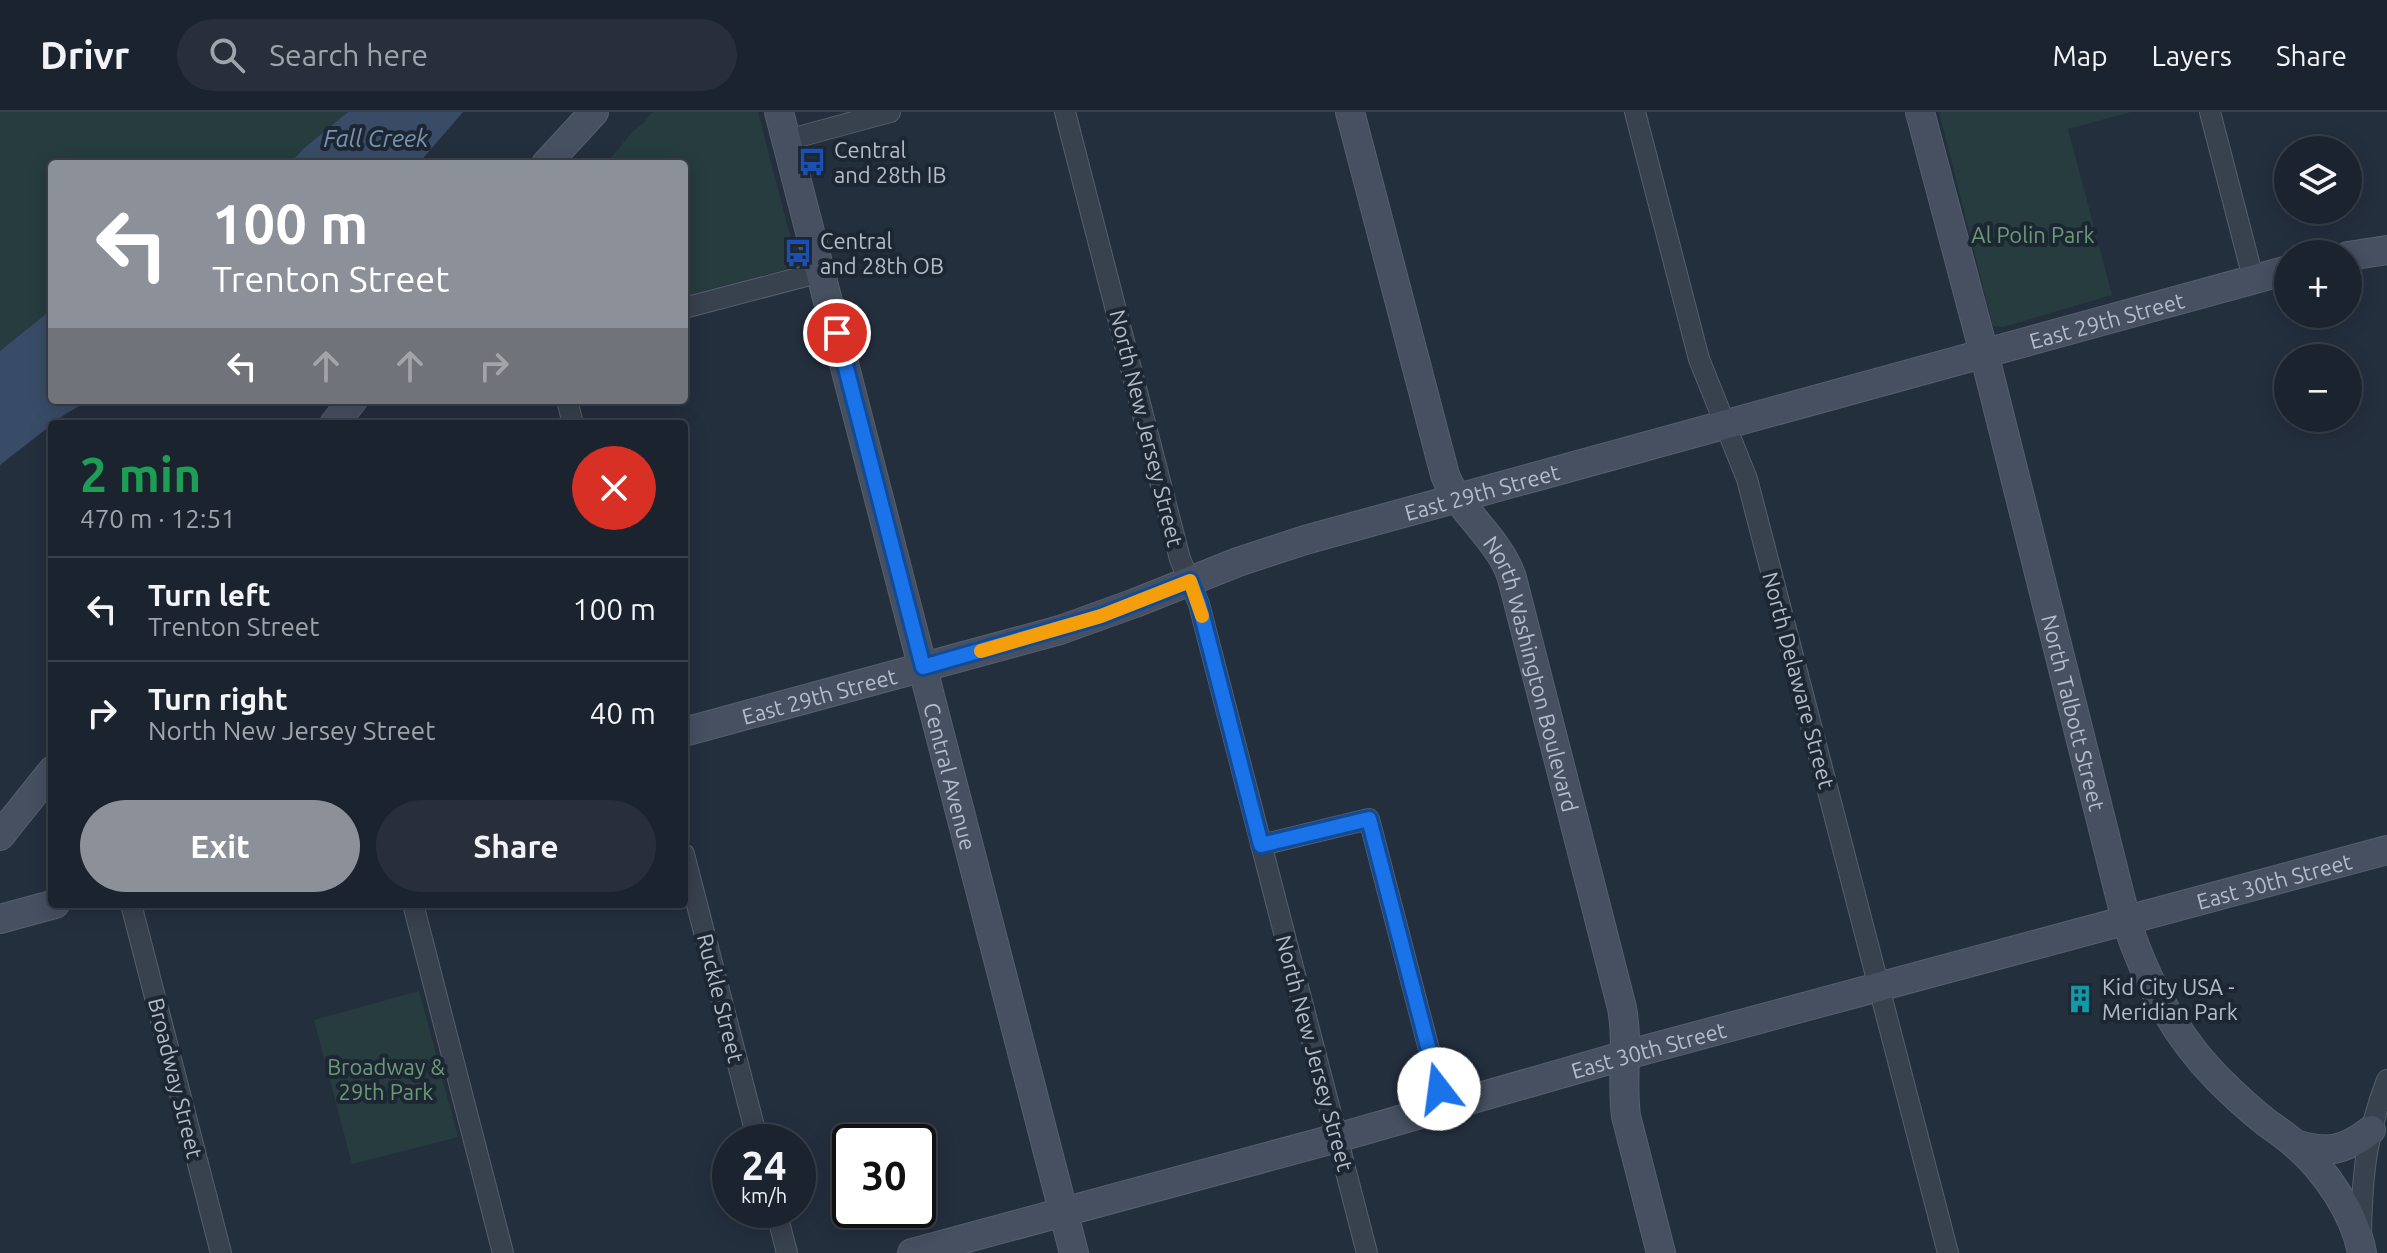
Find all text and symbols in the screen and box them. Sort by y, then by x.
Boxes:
search box [177,19,737,91]
icon: search [205,33,249,77]
text: Drivr [40,34,129,76]
text: Search here [269,38,428,72]
text: Map [2052,40,2108,71]
text: Layers [2152,40,2232,71]
text: Share [2276,40,2347,71]
water label: Fall Creek [324,125,429,152]
map controls [2274,136,2362,432]
button: layers [2274,136,2362,224]
place label: Central and 28th IB [834,137,946,187]
bus stop icon: Central and 28th IB [797,147,827,177]
icon: left [80,192,184,296]
text: 100 m [212,192,368,255]
park label: Al Polin Park [1971,222,2095,247]
place label: Central and 28th OB [820,228,944,278]
bus stop icon: Central and 28th OB [783,238,813,268]
button: + [2274,240,2362,328]
text: Trenton Street [212,258,449,299]
street label: East 29th Street [2026,287,2187,353]
pin [803,299,871,367]
street label: North New Jersey Street [1105,307,1189,549]
icon: arrive [815,311,859,355]
icon: left [220,344,264,388]
icon: ahead [304,344,348,388]
icon: ahead [388,344,432,388]
icon: right [472,344,516,388]
button: − [2274,344,2362,432]
button: close [572,446,656,530]
text: 2 min [80,447,201,501]
street label: East 29th Street [1402,458,1562,525]
text: 470 m · 12:51 [80,504,236,533]
street label: North Washington Boulevard [1479,531,1584,814]
street label: North Delaware Street [1758,569,1840,791]
text: Turn left [148,578,270,612]
icon: left [80,587,124,631]
text: 100 m [572,592,656,626]
text: Trenton Street [148,612,319,641]
street label: North Talbott Street [2037,612,2111,814]
street label: East 29th Street [739,662,900,728]
text: Turn right [148,682,288,716]
icon: right [80,691,124,735]
text: 40 m [589,696,656,730]
street label: Central Avenue [920,700,982,853]
text: North New Jersey Street [148,716,435,745]
button: Exit [80,800,360,892]
button: Share [376,800,656,892]
street label: East 30th Street [2194,848,2355,913]
street label: Ruckle Street [693,931,749,1065]
street label: North New Jersey Street [1271,932,1359,1174]
place label: Kid City USA - Meridian Park [2102,974,2238,1024]
building icon: Kid City USA - Meridian Park [2065,984,2095,1014]
street label: Broadway Street [144,995,208,1161]
street label: East 30th Street [1568,1016,1729,1083]
position arrow [1397,1047,1481,1131]
park label: Broadway & 29th Park [327,1054,445,1104]
speed limit sign: 30 [832,1124,936,1228]
text: 24 [741,1143,787,1188]
text: km/h [741,1184,787,1207]

